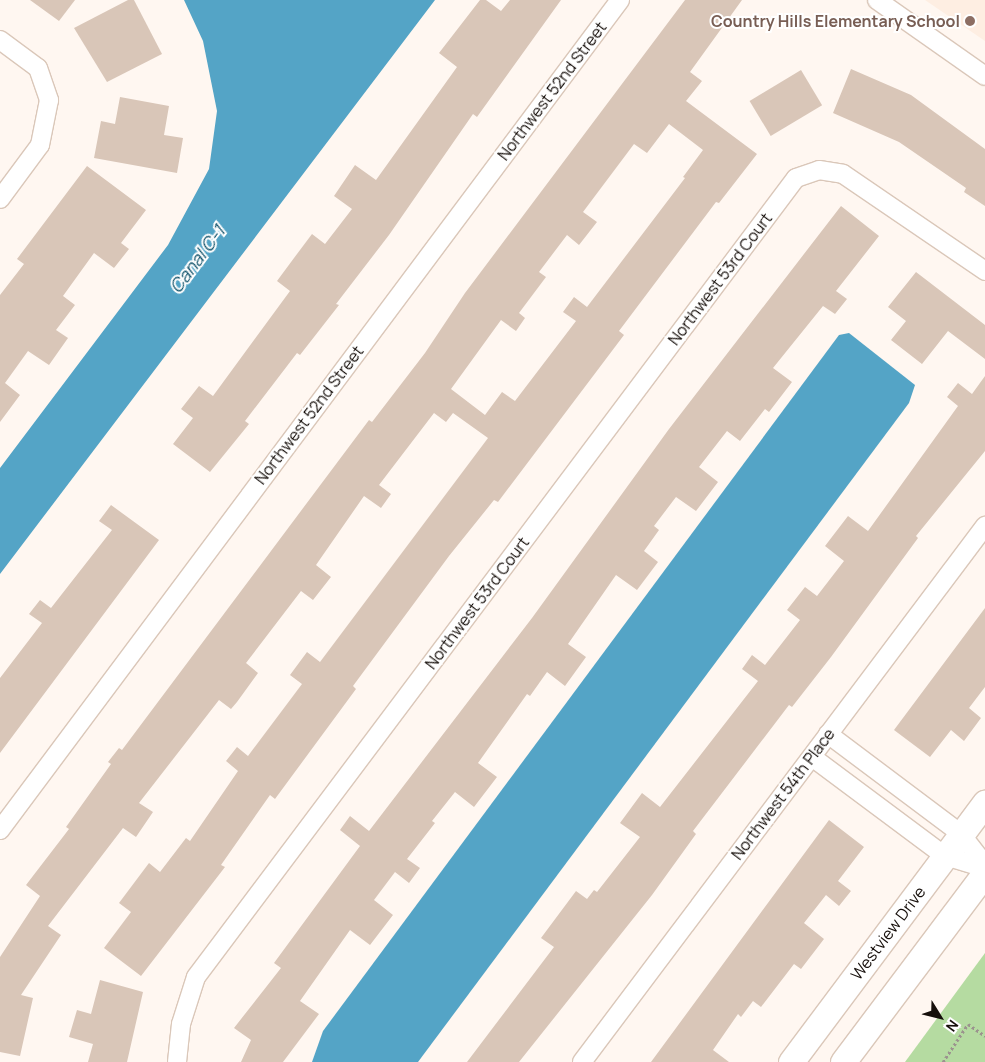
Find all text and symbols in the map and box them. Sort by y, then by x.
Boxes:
place label: Country Hills Elementary School [711,11,960,31]
marker: Country Hills Elementary School [964,15,976,27]
street label: Northwest 52nd Street [494,18,610,164]
street label: Northwest 53rd Court [664,209,776,349]
water label: Canal C-1 [165,221,229,297]
street label: Northwest 52nd Street [251,342,367,488]
street label: Northwest 53rd Court [421,533,533,673]
street label: Northwest 54th Place [727,725,839,863]
street label: Westview Drive [847,883,929,983]
north arrow [915,992,965,1042]
text: N [942,1016,963,1036]

